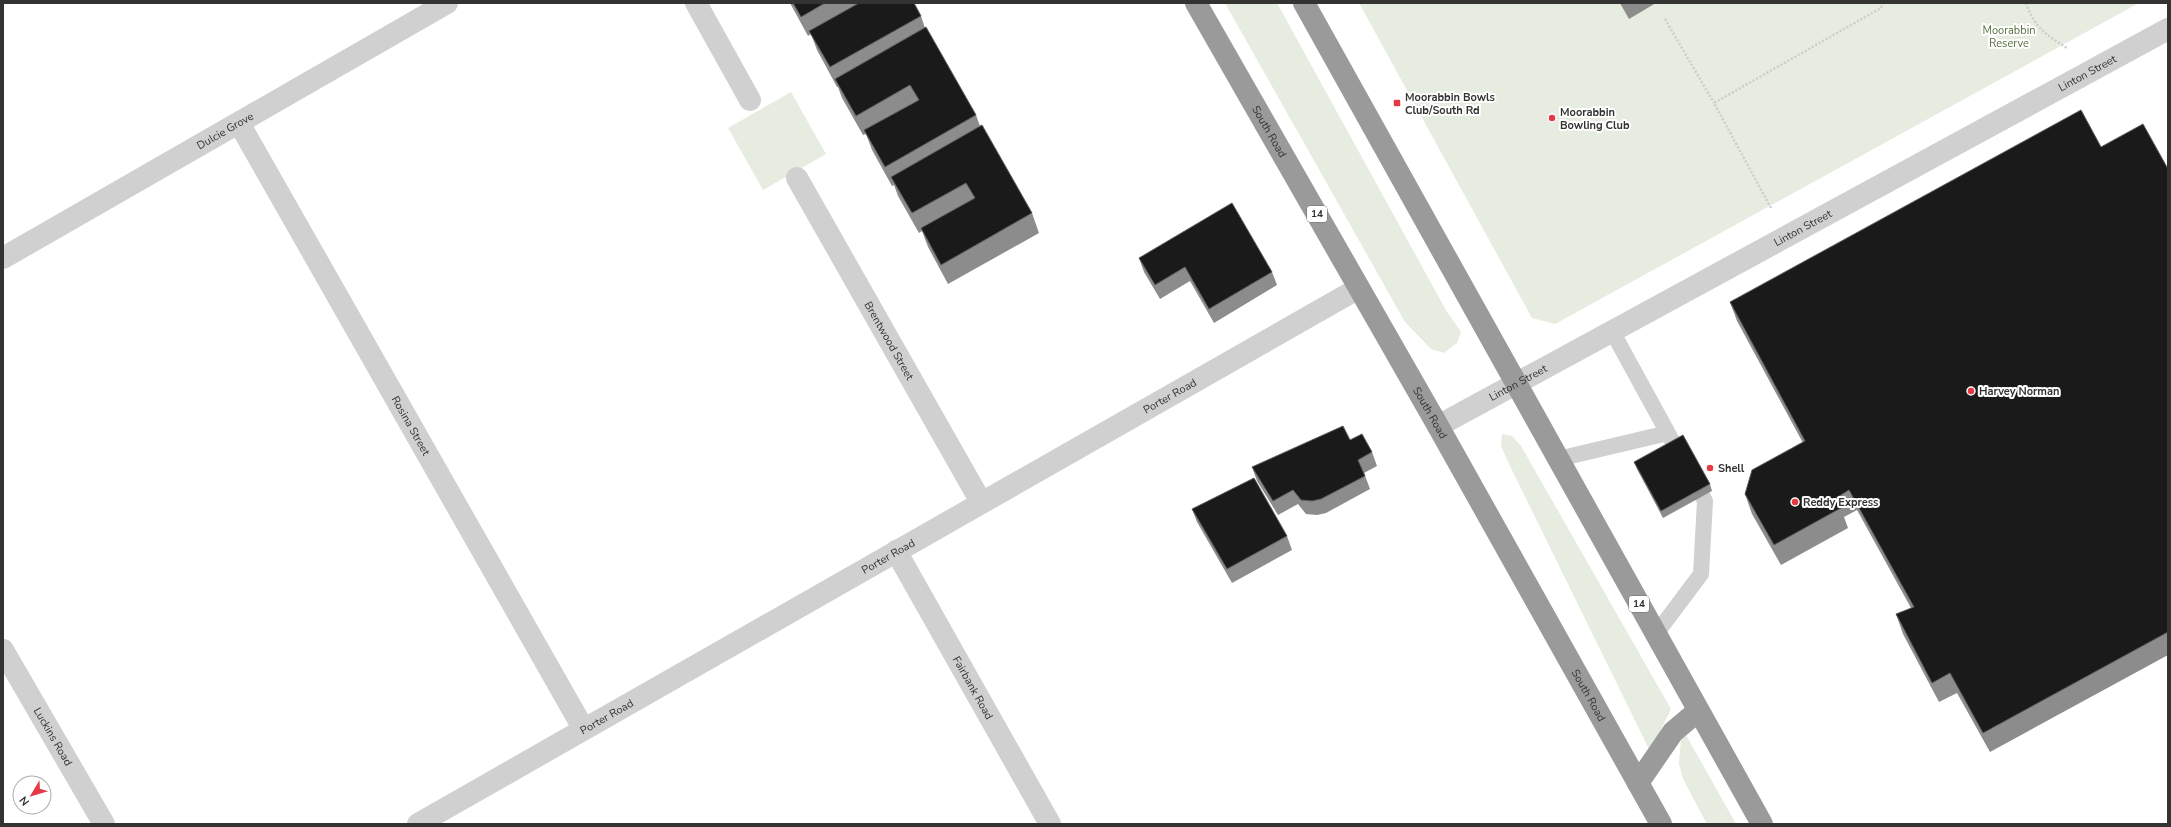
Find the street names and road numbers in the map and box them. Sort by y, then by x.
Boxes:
street label: Linton Street [2056,51,2119,95]
street label: South Road [1249,103,1290,160]
street label: Dulcie Grove [194,108,256,153]
road number: 14 [1307,206,1327,222]
street label: Linton Street [1771,206,1834,250]
street label: Brentwood Street [861,299,918,383]
street label: Linton Street [1486,361,1550,404]
street label: Porter Road [1140,375,1199,417]
street label: South Road [1410,384,1451,441]
street label: Rosina Street [388,393,434,458]
street label: Porter Road [859,535,917,577]
road number: 14 [1629,596,1649,612]
street label: Fairbank Road [949,653,997,722]
street label: South Road [1568,666,1610,724]
street label: Porter Road [577,695,636,738]
street label: Luckins Road [30,705,76,768]

